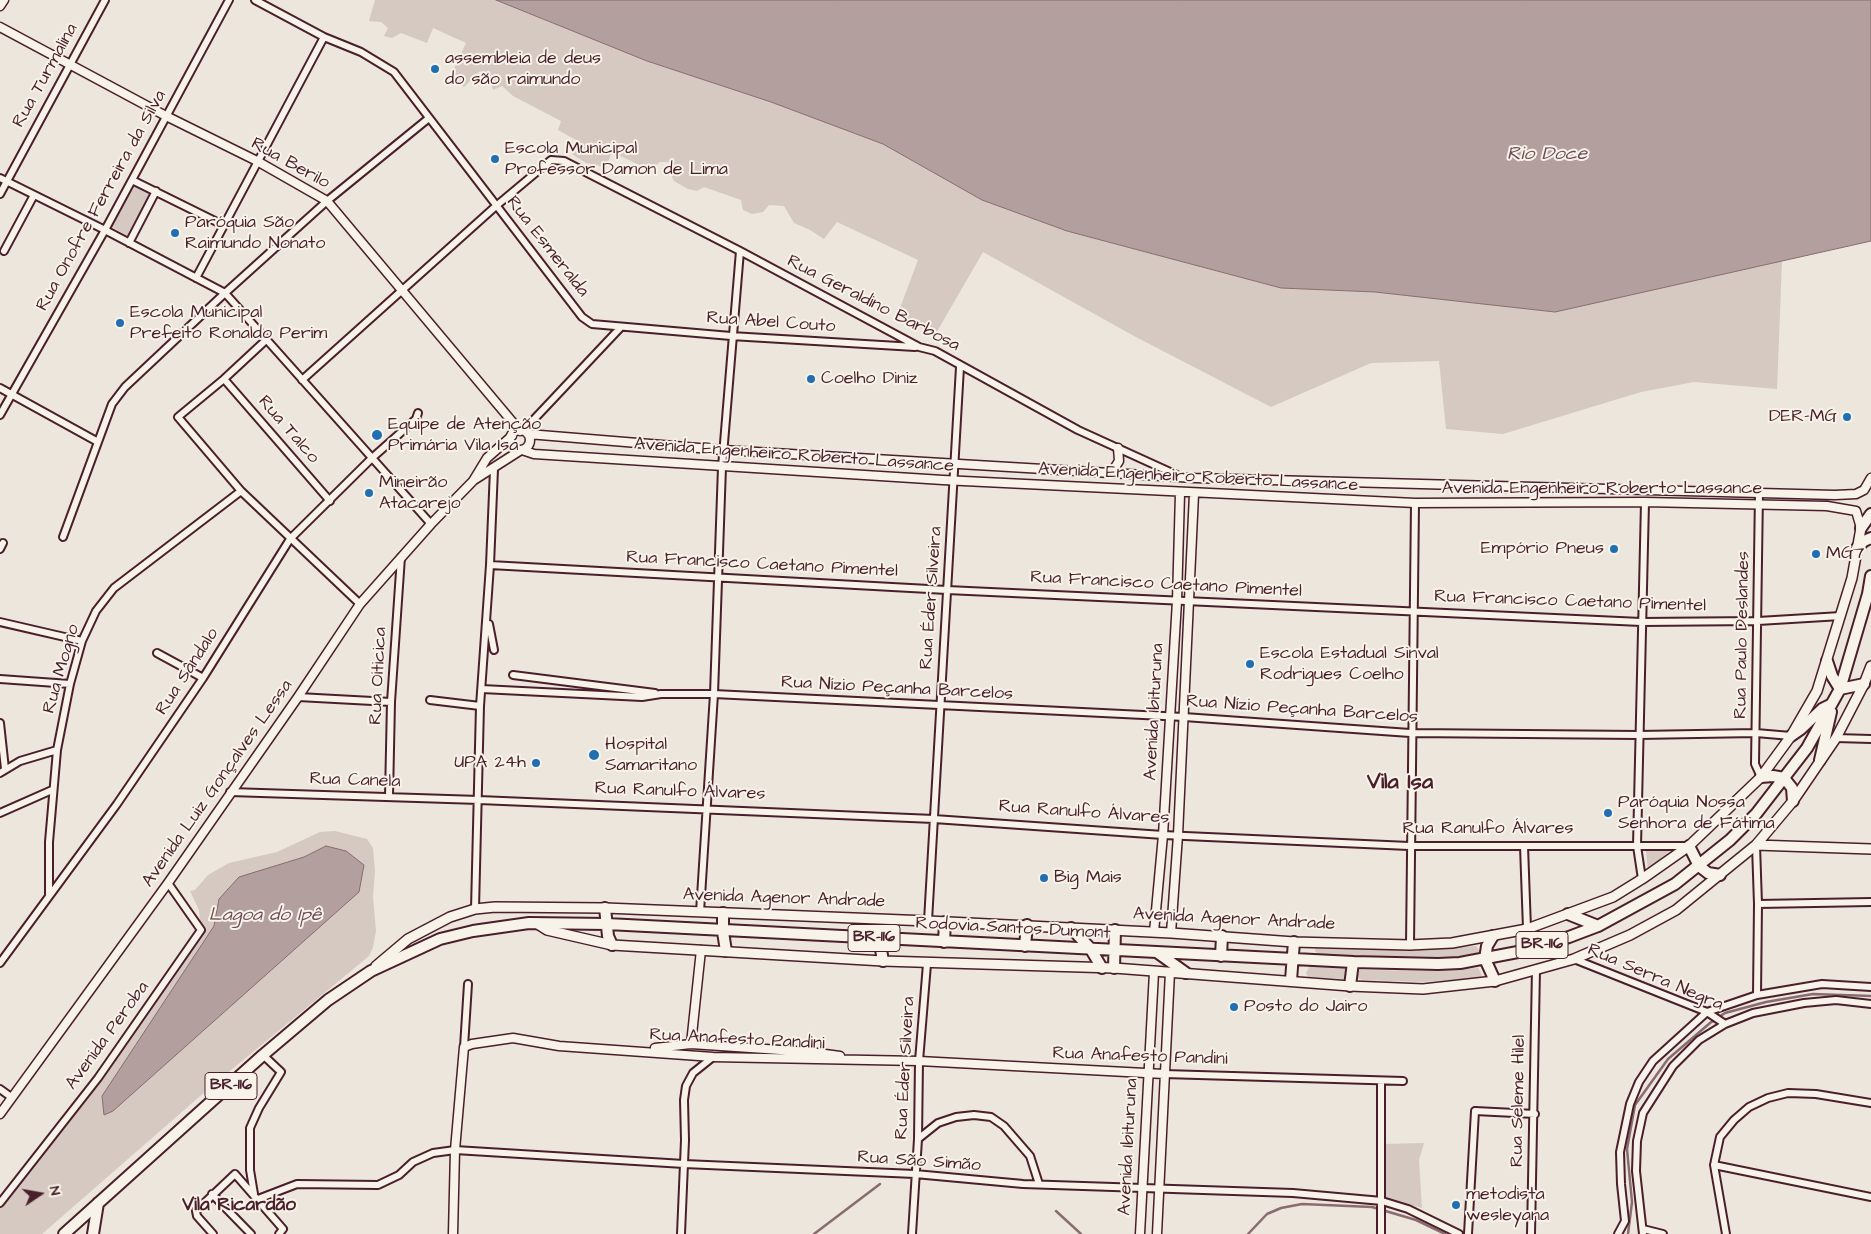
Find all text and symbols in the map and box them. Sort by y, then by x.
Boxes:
street label: Rua Turmalina [9,20,83,132]
place label: assembleia de deus do são raimundo [445,48,601,90]
marker: assembleia de deus do são raimundo [429,63,441,75]
street label: Rua Onofre Ferreira da Silva [32,87,172,315]
street label: Rua Berilo [247,134,333,194]
place label: Escola Municipal Professor Damon de Lima [505,138,728,180]
water label: Rio Doce [1507,144,1587,166]
marker: Escola Municipal Professor Damon de Lima [489,153,501,165]
street label: Rua Esmeralda [501,192,593,302]
place label: Paróquia São Raimundo Nonato [185,212,325,254]
marker: Paróquia São Raimundo Nonato [169,227,181,239]
street label: Rua Geraldino Barbosa [783,251,963,357]
place label: Escola Municipal Prefeito Ronaldo Perim [130,302,327,344]
street label: Rua Abel Couto [706,308,836,338]
marker: Escola Municipal Prefeito Ronaldo Perim [114,317,126,329]
place label: Coelho Diniz [821,368,918,390]
marker: Coelho Diniz [805,373,817,385]
street label: Rua Talco [253,392,323,468]
place label: DER-MG [1769,406,1837,428]
marker: DER-MG [1841,411,1853,423]
place label: Equipe de Atenção Primária Vila Isa [388,414,541,456]
marker: Equipe de Atenção Primária Vila Isa [370,428,384,442]
street label: Avenida Engenheiro Roberto Lassance [633,434,955,478]
street label: Avenida Engenheiro Roberto Lassance [1037,459,1359,497]
place label: Mineirão Atacarejo [379,472,461,514]
street label: Avenida Engenheiro Roberto Lassance [1442,478,1762,500]
marker: Mineirão Atacarejo [363,487,375,499]
street label: Rua Éder Silveira [916,526,948,670]
place label: Empório Pneus [1481,538,1604,560]
marker: Empório Pneus [1608,543,1620,555]
place label: MG7 [1826,543,1864,565]
street label: Rua Francisco Caetano Pimentel [626,547,898,583]
marker: MG7 [1810,548,1822,560]
street label: Rua Paulo Deslandes [1731,551,1755,719]
street label: Rua Francisco Caetano Pimentel [1030,567,1302,603]
street label: Rua Francisco Caetano Pimentel [1434,586,1706,618]
street label: Rua Mogno [39,622,85,716]
street label: Rua Sândalo [152,624,224,720]
street label: Rua Oiticica [366,627,392,725]
street label: Avenida Ibituruna [1141,643,1169,781]
place label: Escola Estadual Sinval Rodrigues Coelho [1260,643,1439,686]
marker: Escola Estadual Sinval Rodrigues Coelho [1244,658,1256,670]
street label: Rua Nízio Peçanha Barcelos [780,672,1014,706]
street label: Avenida Luiz Gonçalves Lessa [138,676,298,892]
street label: Rua Nízio Peçanha Barcelos [1185,691,1419,729]
place label: Hospital Samaritano [605,734,697,776]
marker: Hospital Samaritano [587,748,601,762]
place label: UPA 24h [454,752,526,774]
marker: UPA 24h [530,757,542,769]
street label: Rua Canela [309,769,401,793]
district label: Vila Isa [1367,770,1433,796]
street label: Rua Ranulfo Álvares [594,778,766,806]
place label: Paróquia Nossa Senhora de Fátima [1618,792,1775,834]
street label: Rua Ranulfo Álvares [998,796,1170,830]
marker: Paróquia Nossa Senhora de Fátima [1602,807,1614,819]
street label: Rua Ranulfo Álvares [1403,818,1573,840]
place label: Big Mais [1054,867,1122,889]
marker: Big Mais [1038,872,1050,884]
street label: Avenida Agenor Andrade [682,885,886,913]
street label: Avenida Agenor Andrade [1132,904,1336,936]
water label: Lagoa do Ipê [209,905,321,927]
street label: Rodovia Santos Dumont [915,913,1111,945]
road number: BR-116 [848,924,900,951]
road number: BR-116 [1516,932,1568,958]
street label: Rua Serra Negra [1584,940,1726,1016]
street label: Avenida Peroba [62,978,154,1094]
street label: Rua Éder Silveira [891,996,921,1140]
place label: Posto do Jairo [1244,996,1367,1018]
marker: Posto do Jairo [1228,1001,1240,1013]
street label: Rua Anafesto Pandini [649,1025,825,1055]
street label: Rua Seleme Hilel [1507,1035,1531,1167]
street label: Rua Anafesto Pandini [1052,1043,1228,1071]
road number: BR-116 [205,1072,257,1100]
street label: Avenida Ibituruna [1115,1078,1143,1216]
street label: Rua São Simão [856,1147,982,1177]
north arrow [15,1169,65,1219]
place label: metodista wesleyana [1466,1184,1549,1226]
text: N [44,1185,65,1197]
district label: Vila Ricardão [182,1195,296,1217]
marker: metodista wesleyana [1450,1199,1462,1211]

